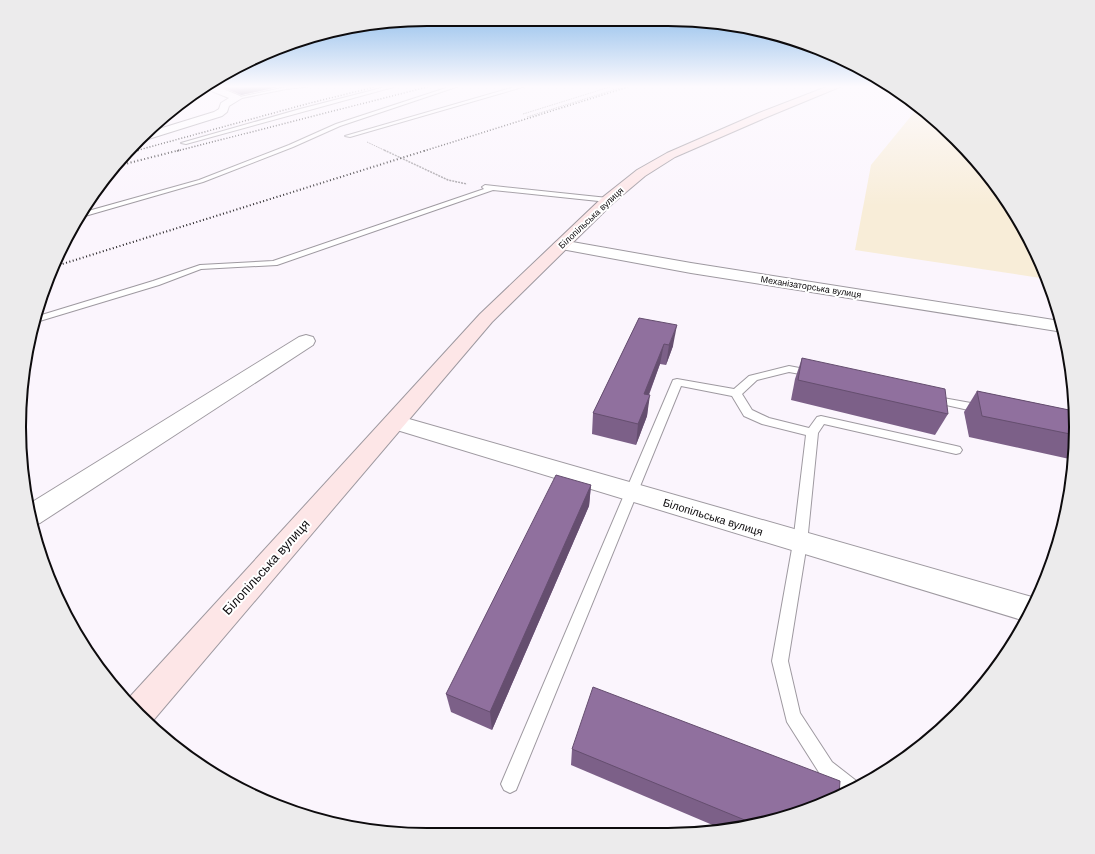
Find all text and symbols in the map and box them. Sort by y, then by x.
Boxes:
street label: Білопільська вулиця [556,185,626,251]
street label: Механізаторська вулиця [760,273,862,301]
street label: Білопільська вулиця [661,495,765,539]
street label: Білопільська вулиця [219,516,313,618]

